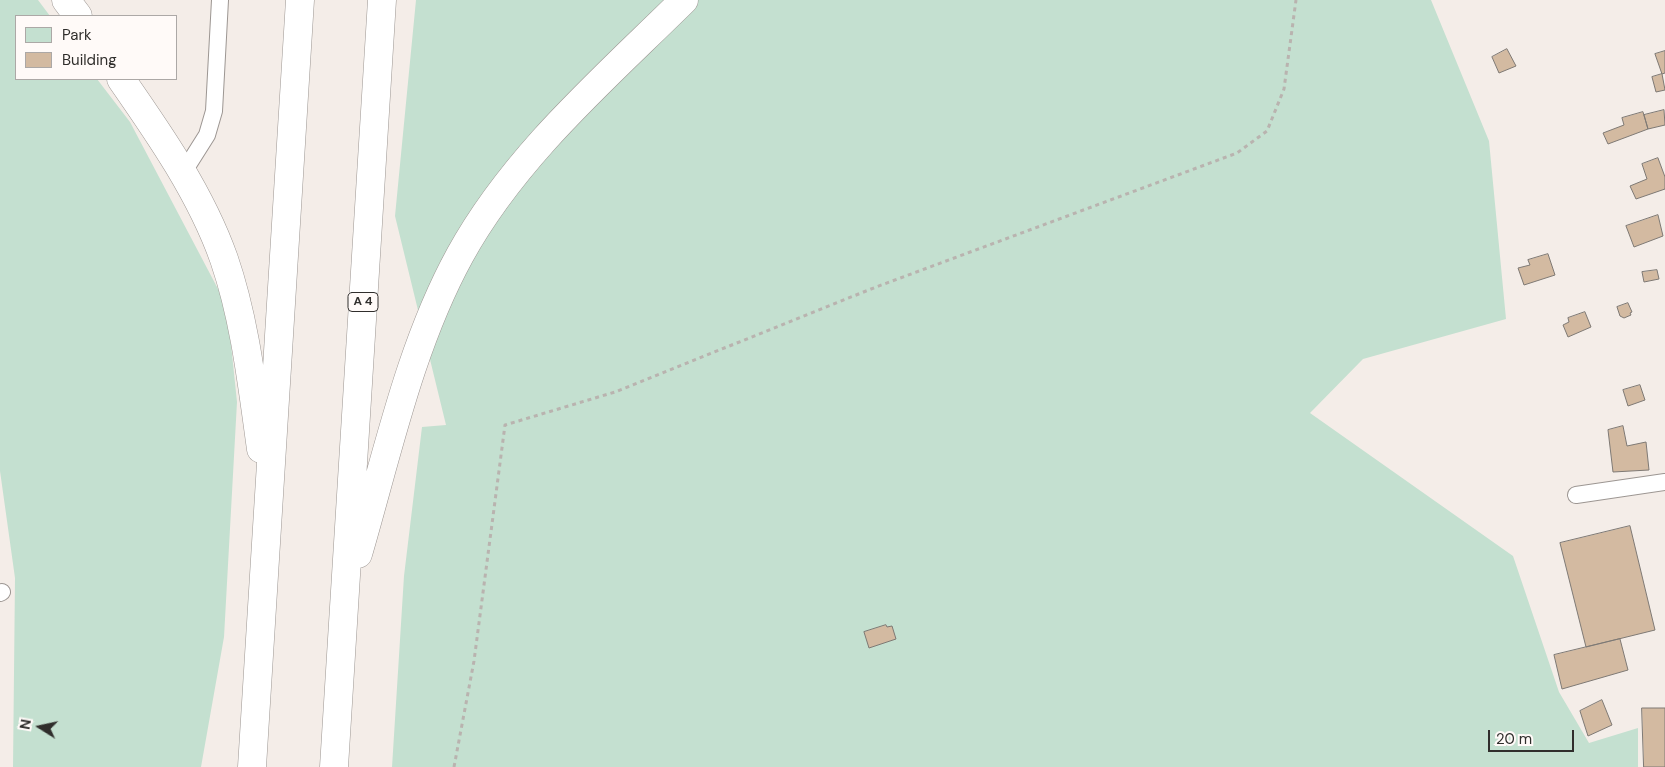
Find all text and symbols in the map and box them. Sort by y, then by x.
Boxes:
legend [15,15,178,80]
text: Park [62,25,92,45]
text: Building [62,50,117,70]
road number: A 4 [348,292,378,312]
north arrow [15,702,65,752]
text: N [15,718,35,731]
scale bar [1490,720,1576,752]
text: 20 m [1496,729,1532,749]

